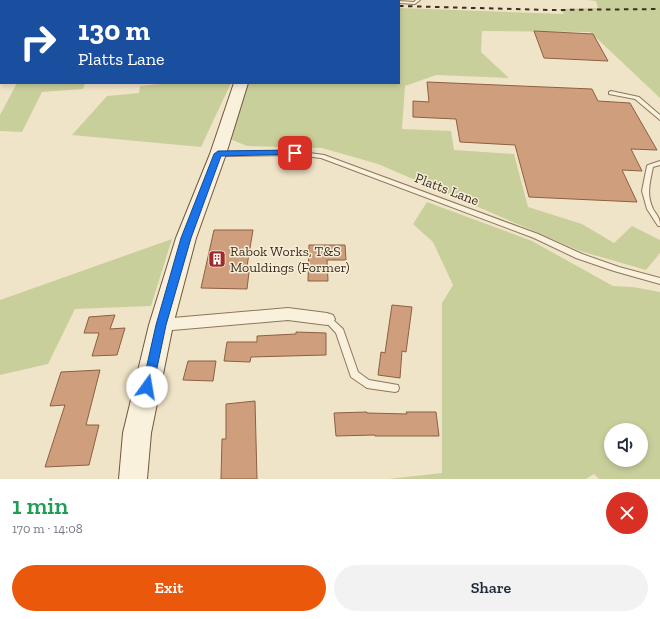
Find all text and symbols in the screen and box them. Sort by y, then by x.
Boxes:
text: 130 m [78,14,150,47]
icon: right [12,16,64,68]
text: Platts Lane [78,48,164,70]
pin [278,136,312,170]
icon: arrive [284,142,306,164]
street label: Platts Lane [412,169,482,210]
place label: Rabok Works, T&S Mouldings (Former) [230,243,350,276]
building icon: Rabok Works, T&S Mouldings (Former) [207,249,227,269]
position arrow [126,366,168,408]
map controls [604,423,648,467]
button: sound [604,423,648,467]
text: 1 min [12,491,68,520]
button: close [606,492,648,534]
text: 170 m · 14:08 [12,521,83,536]
button: Exit [12,565,326,611]
button: Share [334,565,648,611]

